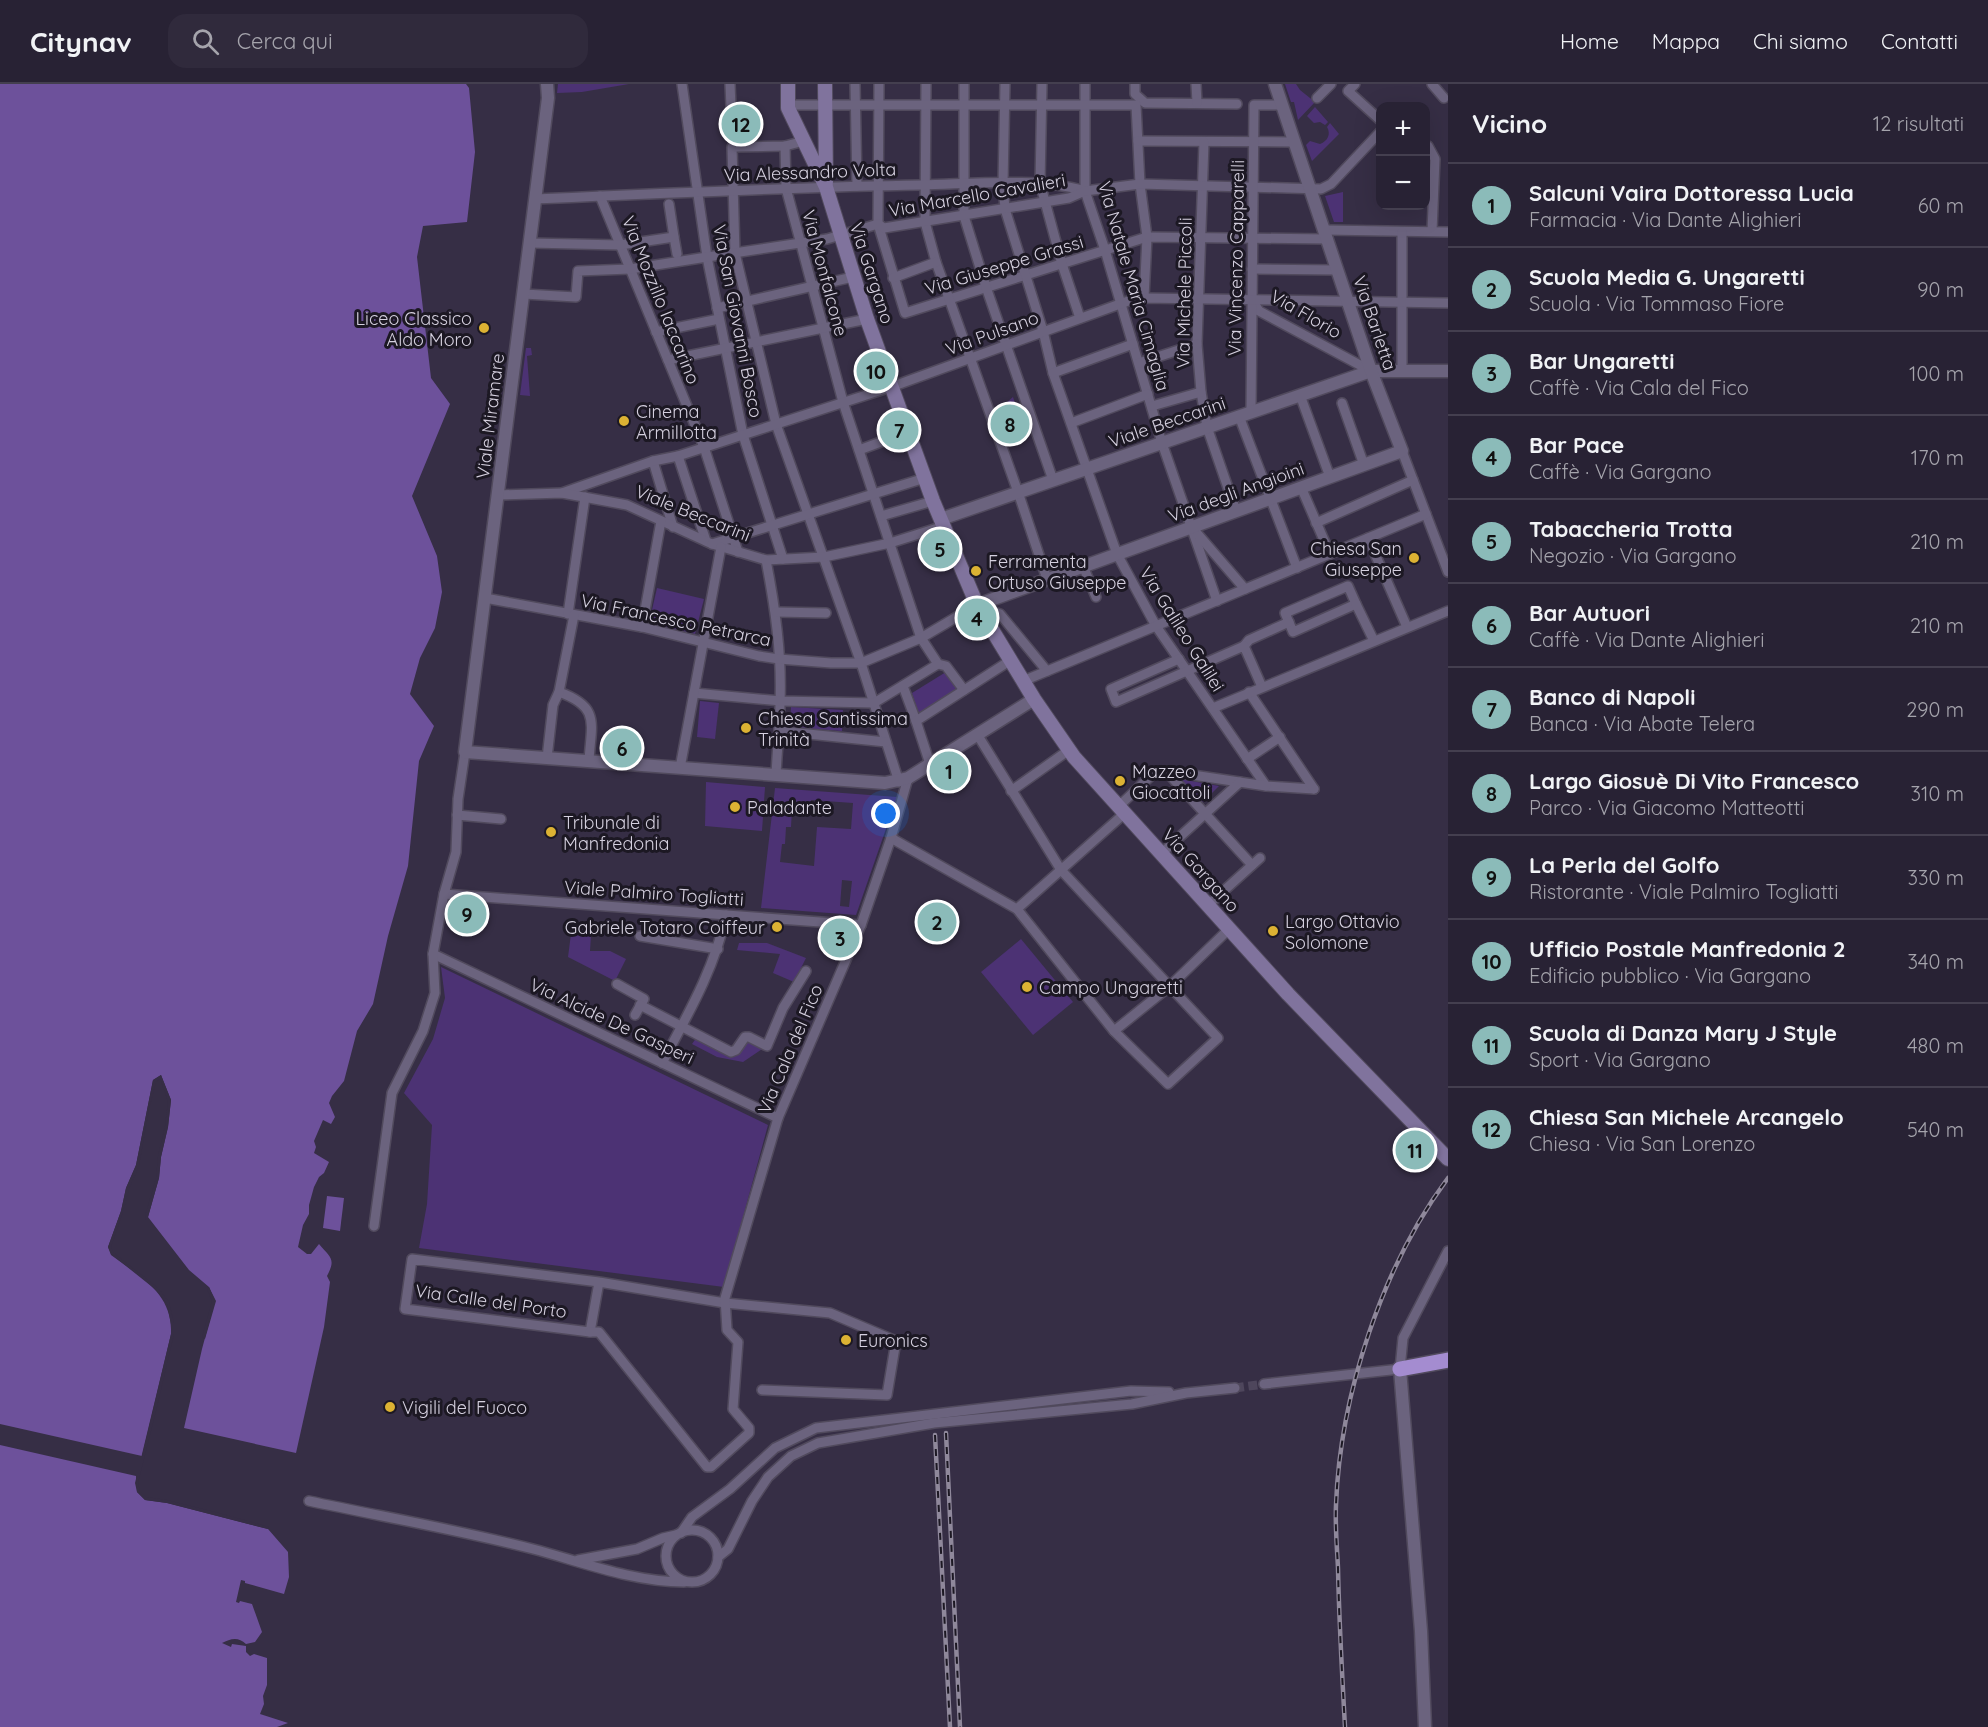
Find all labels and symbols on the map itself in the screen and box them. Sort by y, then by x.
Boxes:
pin: 12 [722,102,760,147]
street label: Via Alessandro Volta [723,157,897,187]
street label: Via Vincenzo Capparelli [1223,160,1249,356]
street label: Via Marcello Cavalieri [887,168,1067,222]
street label: Via Natale Maria Cimaglia [1093,178,1175,394]
street label: Via Monfalcone [797,207,853,339]
street label: Via Mozzillo Iaccarino [617,213,705,387]
street label: Via Michele Piccoli [1171,217,1197,369]
street label: Via Gargano [845,219,899,327]
street label: Via San Giovanni Bosco [708,222,768,420]
street label: Via Giuseppe Grassi [922,230,1086,300]
street label: Via Barletta [1348,273,1402,373]
street label: Via Florio [1266,284,1346,344]
street label: Via Pulsano [942,306,1042,360]
place label: Liceo Classico Aldo Moro [356,307,472,351]
marker: Liceo Classico Aldo Moro [477,321,491,335]
pin: 10 [856,348,896,394]
street label: Viale Miramare [471,352,509,480]
street label: Viale Beccarini [1105,391,1229,453]
place label: Cinema Armillotta [636,400,717,444]
pin: 8 [990,402,1030,446]
pin: 7 [880,408,918,452]
marker: Cinema Armillotta [617,414,631,428]
street label: Via degli Angioini [1165,457,1307,527]
street label: Viale Beccarini [632,479,754,547]
pin: 5 [920,526,960,572]
place label: Chiesa San Giuseppe [1310,537,1402,581]
place label: Ferramenta Ortuso Giuseppe [988,550,1127,594]
marker: Chiesa San Giuseppe [1407,551,1421,565]
street label: Via Galileo Galilei [1134,562,1230,696]
marker: Ferramenta Ortuso Giuseppe [969,564,983,578]
street label: Via Francesco Petrarca [579,589,773,651]
pin: 4 [958,596,996,640]
place label: Chiesa Santissima Trinità [758,707,908,751]
marker: Chiesa Santissima Trinità [739,721,753,735]
pin: 6 [602,726,642,770]
pin: 1 [930,748,968,794]
place label: Mazzeo Giocattoli [1132,760,1210,804]
marker: Mazzeo Giocattoli [1113,774,1127,788]
place label: Paladante [747,796,832,819]
your location [871,799,900,828]
marker: Paladante [728,800,742,814]
place label: Tribunale di Manfredonia [563,811,669,855]
street label: Via Gargano [1157,823,1245,917]
marker: Tribunale di Manfredonia [544,825,558,839]
street label: Viale Palmiro Togliatti [564,875,744,911]
pin: 9 [448,892,486,936]
pin: 2 [918,900,956,944]
place label: Largo Ottavio Solomone [1285,910,1400,954]
place label: Gabriele Totaro Coiffeur [565,916,765,939]
pin: 3 [820,916,860,960]
marker: Gabriele Totaro Coiffeur [770,920,784,934]
marker: Largo Ottavio Solomone [1266,924,1280,938]
street label: Via Alcide De Gasperi [526,973,698,1069]
place label: Campo Ungaretti [1039,976,1183,999]
marker: Campo Ungaretti [1020,980,1034,994]
street label: Via Cala del Fico [752,981,828,1117]
pin: 11 [1396,1128,1434,1172]
street label: Via Calle del Porto [414,1279,568,1323]
place label: Euronics [858,1329,928,1352]
marker: Euronics [839,1333,853,1347]
place label: Vigili del Fuoco [402,1396,527,1419]
marker: Vigili del Fuoco [383,1400,397,1414]

